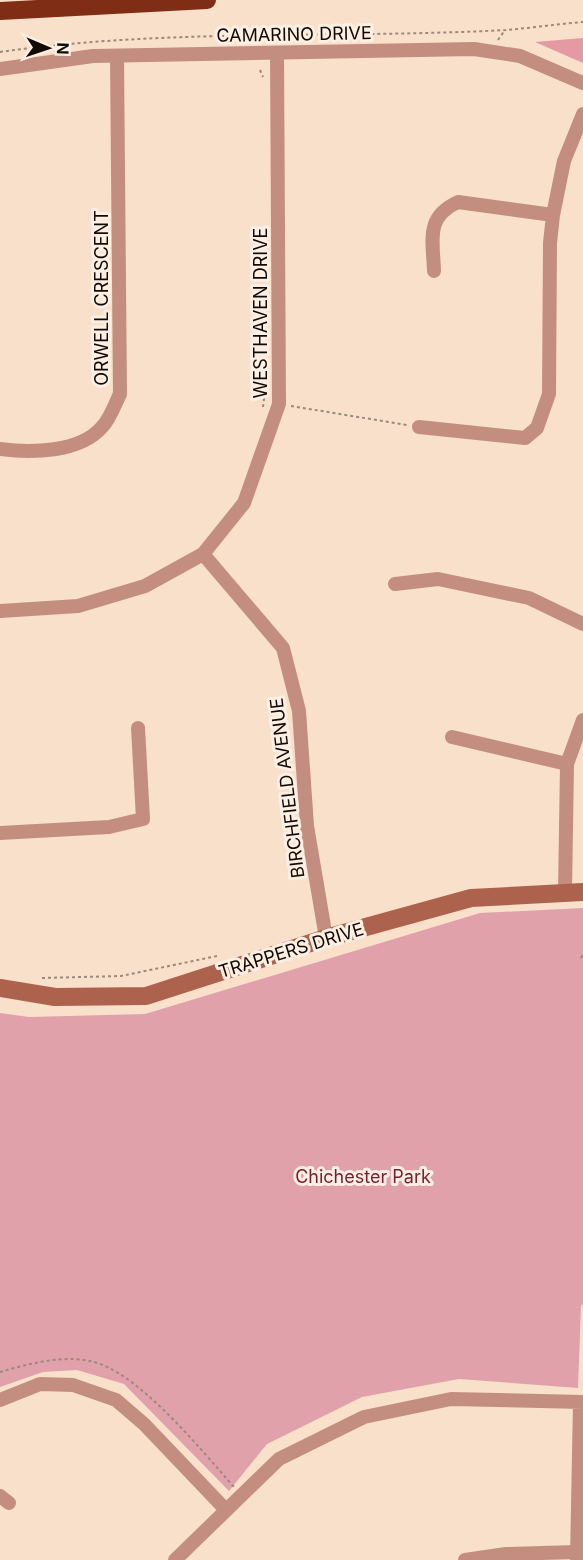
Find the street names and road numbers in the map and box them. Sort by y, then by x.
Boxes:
street label: CAMARINO DRIVE [216,22,372,46]
street label: ORWELL CRESCENT [91,210,112,386]
street label: WESTHAVEN DRIVE [250,228,271,398]
street label: BIRCHFIELD AVENUE [266,697,308,879]
street label: TRAPPERS DRIVE [216,918,366,982]

